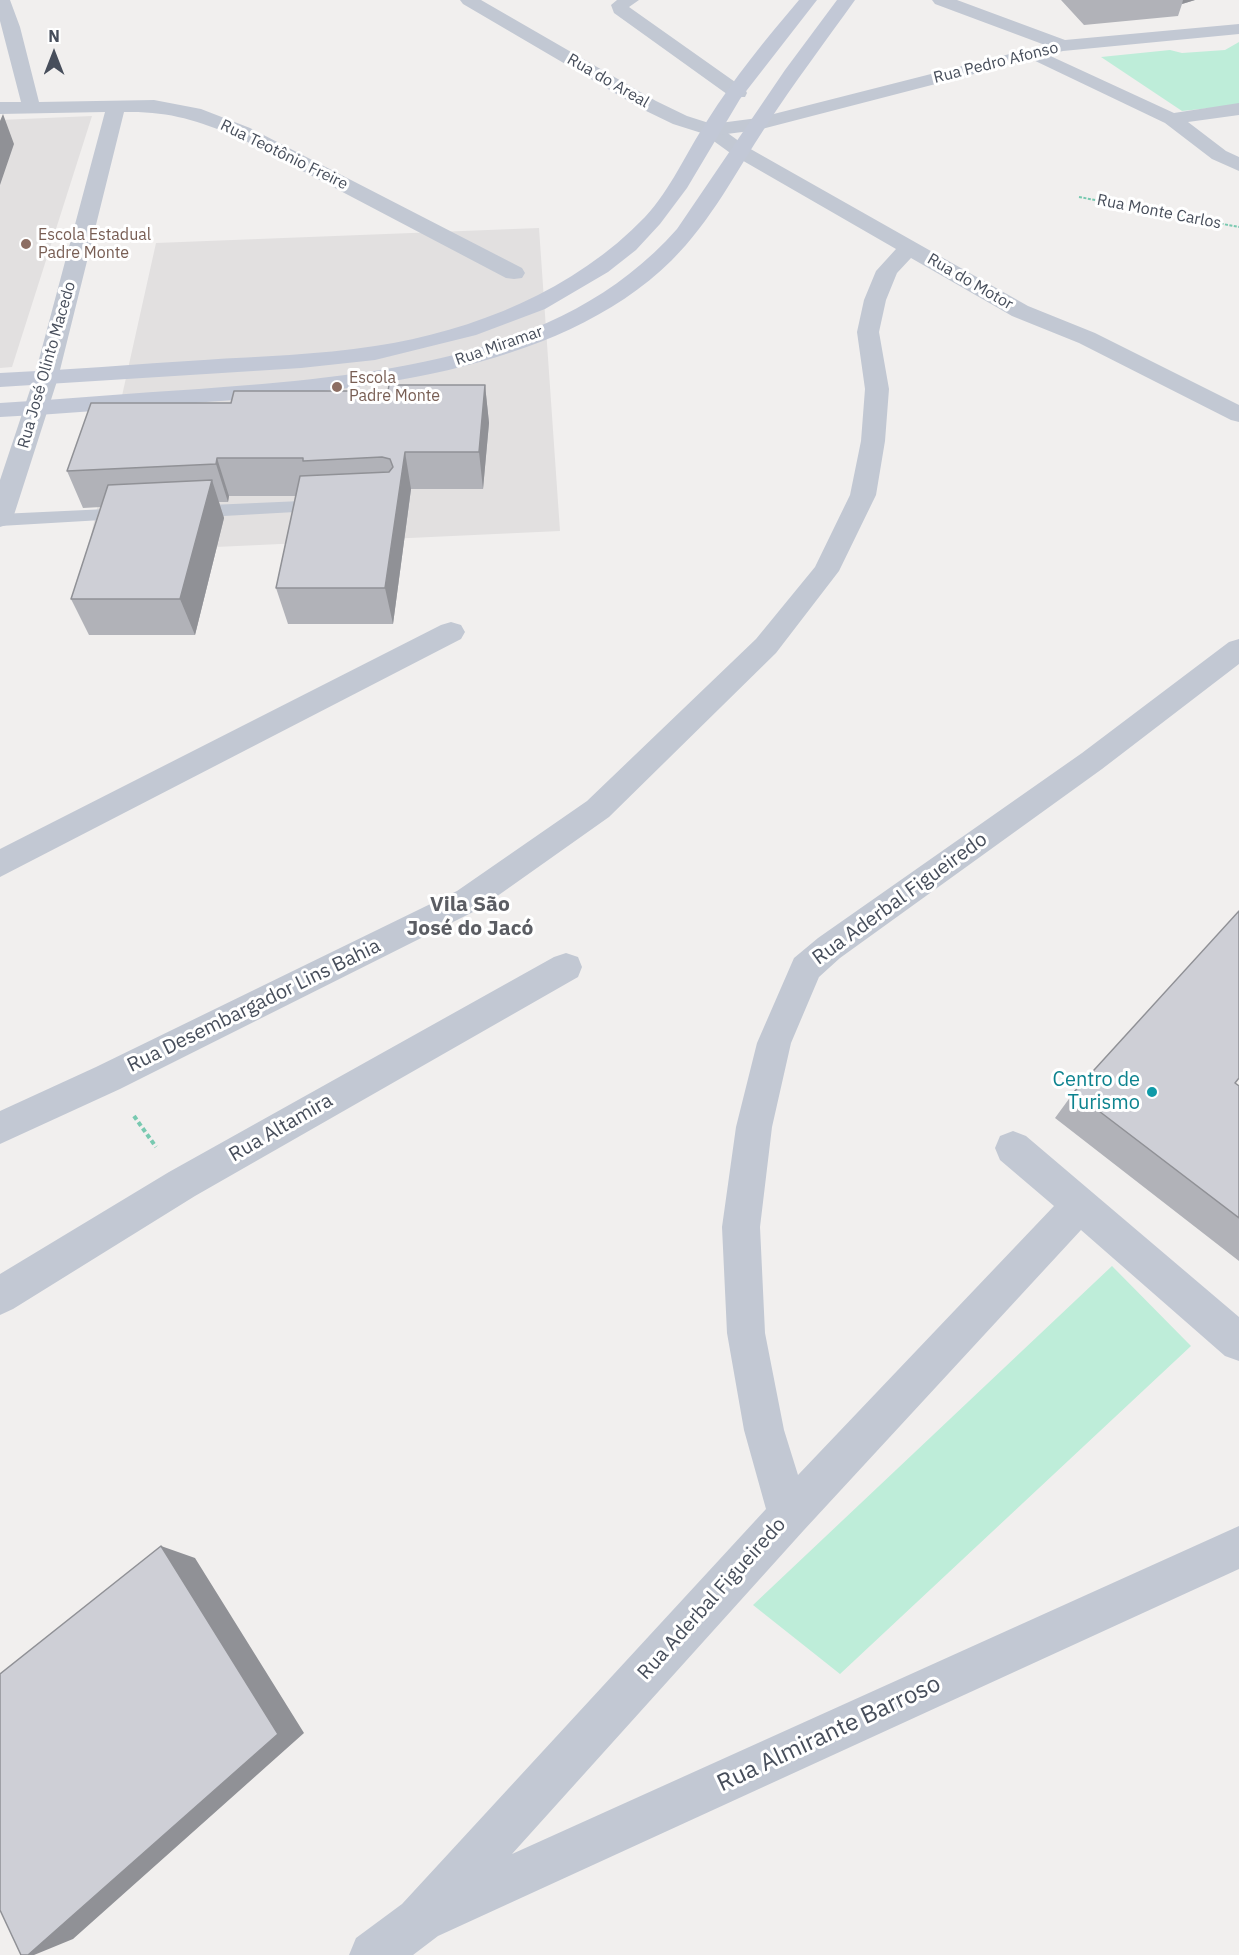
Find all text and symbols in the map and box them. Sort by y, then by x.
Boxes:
north arrow [24,24,84,84]
text: N [48,26,60,46]
street label: Rua Pedro Afonso [932,38,1060,88]
street label: Rua do Areal [564,50,652,112]
street label: Rua Teotônio Freire [217,116,351,194]
street label: Rua Monte Carlos [1095,191,1223,233]
place label: Escola Estadual Padre Monte [38,225,151,263]
marker: Escola Estadual Padre Monte [19,237,33,251]
street label: Rua do Motor [924,250,1016,314]
street label: Rua José Olinto Macedo [14,279,80,451]
street label: Rua Miramar [453,322,545,370]
place label: Escola Padre Monte [349,368,440,406]
marker: Escola Padre Monte [330,380,344,394]
street label: Rua Aderbal Figueiredo [808,828,992,970]
district label: Vila São José do Jacó [407,892,533,942]
street label: Rua Desembargador Lins Bahia [123,934,385,1078]
place label: Centro de Turismo [1052,1068,1140,1115]
marker: Centro de Turismo [1145,1085,1159,1099]
street label: Rua Altamira [225,1089,337,1167]
street label: Rua Aderbal Figueiredo [633,1513,791,1685]
street label: Rua Almirante Barroso [713,1670,945,1798]

